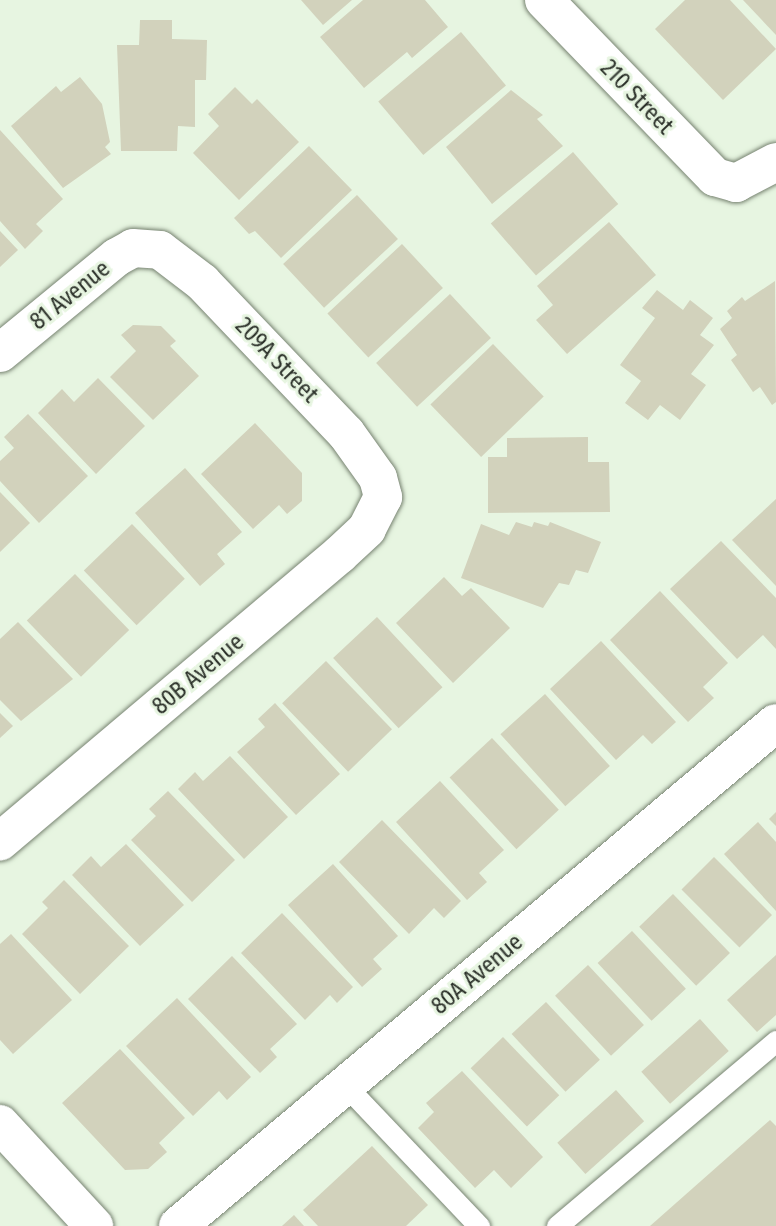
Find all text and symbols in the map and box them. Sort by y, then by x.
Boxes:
street label: 210 Street [595,54,679,140]
street label: 81 Avenue [25,255,115,335]
street label: 209A Street [230,312,324,408]
street label: 80B Avenue [147,628,249,720]
street label: 80A Avenue [426,928,528,1020]

